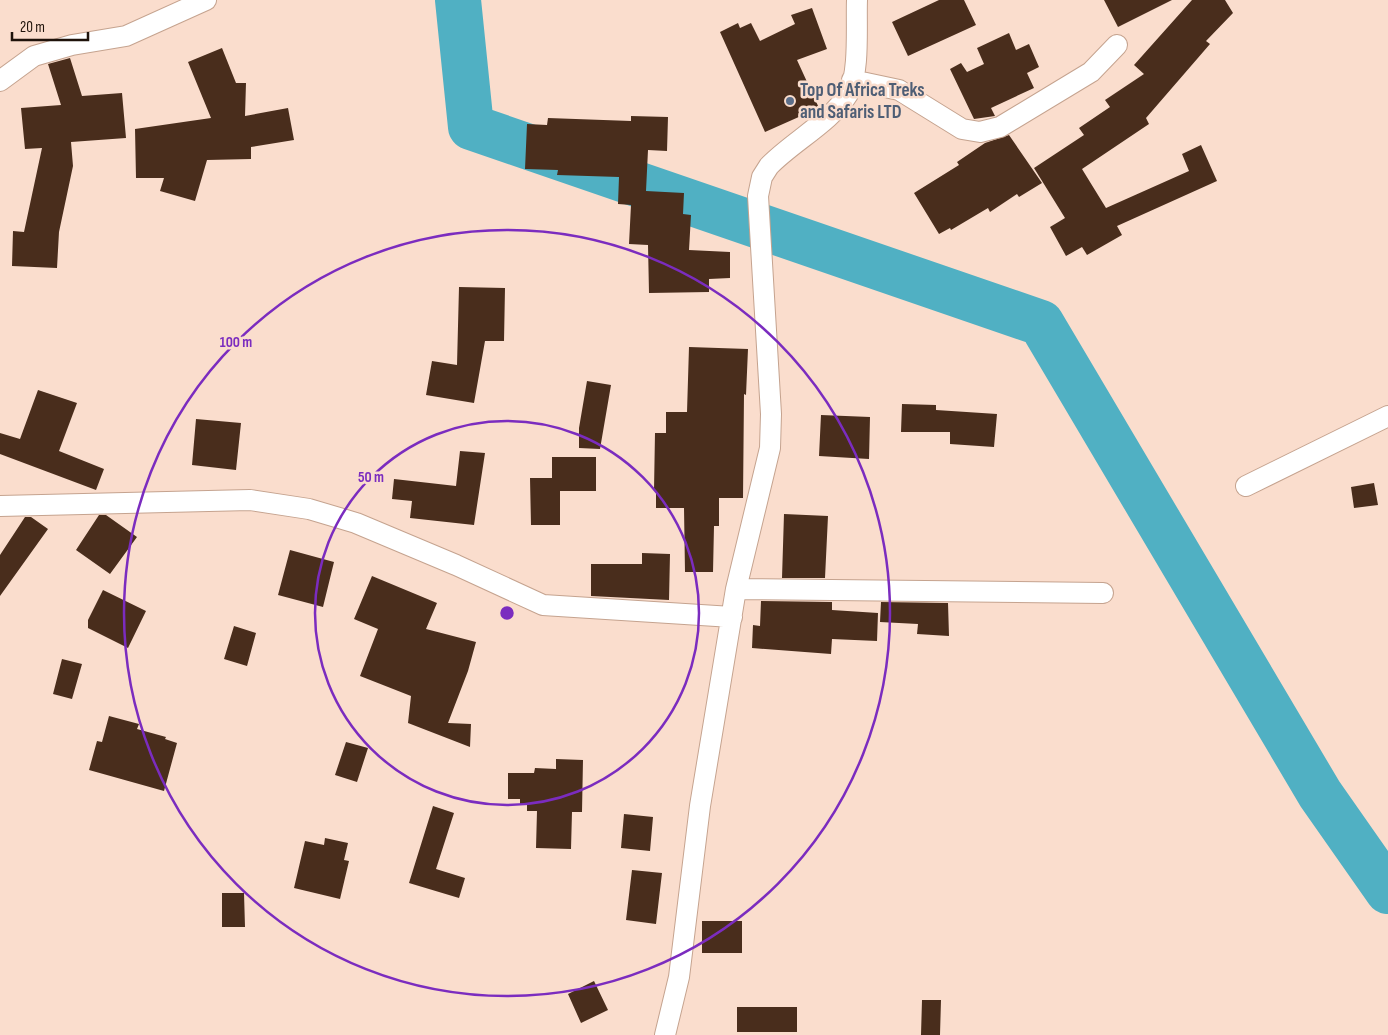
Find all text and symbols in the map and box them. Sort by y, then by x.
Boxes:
scale bar [12,10,89,42]
text: 20 m [20,18,45,37]
place label: Top Of Africa Treks and Safaris LTD [800,79,925,124]
marker: Top Of Africa Treks and Safaris LTD [784,95,796,107]
text: 100 m [220,333,252,352]
text: 50 m [358,468,384,487]
centre of rings [498,604,516,622]

